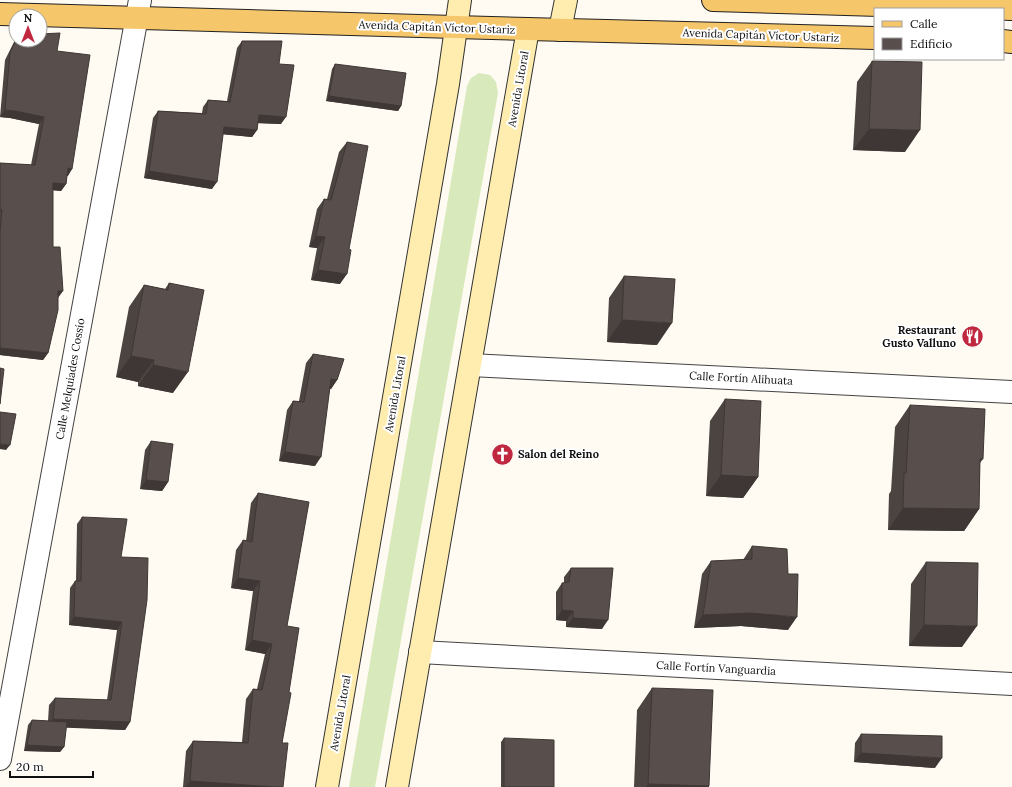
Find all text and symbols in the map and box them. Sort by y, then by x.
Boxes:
north arrow [8,8,48,48]
legend [874,8,1004,60]
text: N [24,11,33,25]
text: Calle [910,16,938,31]
street label: Avenida Capitán Víctor Ustariz [357,17,516,37]
street label: Avenida Capitán Víctor Ustariz [681,25,840,45]
text: Edificio [910,36,952,51]
street label: Avenida Litoral [504,50,532,129]
street label: Calle Melquiades Cossío [52,317,88,441]
place label: Restaurant Gusto Valluno [882,323,956,350]
restaurant icon: Restaurant Gusto Valluno [959,323,985,349]
street label: Avenida Litoral [381,355,409,434]
street label: Calle Fortín Alihuata [689,368,794,388]
church icon: Salon del Reino [490,441,516,467]
place label: Salon del Reino [518,447,599,461]
street label: Calle Fortín Vanguardia [656,658,777,678]
street label: Avenida Litoral [326,674,354,753]
scale bar [10,753,93,779]
text: 20 m [16,759,44,774]

